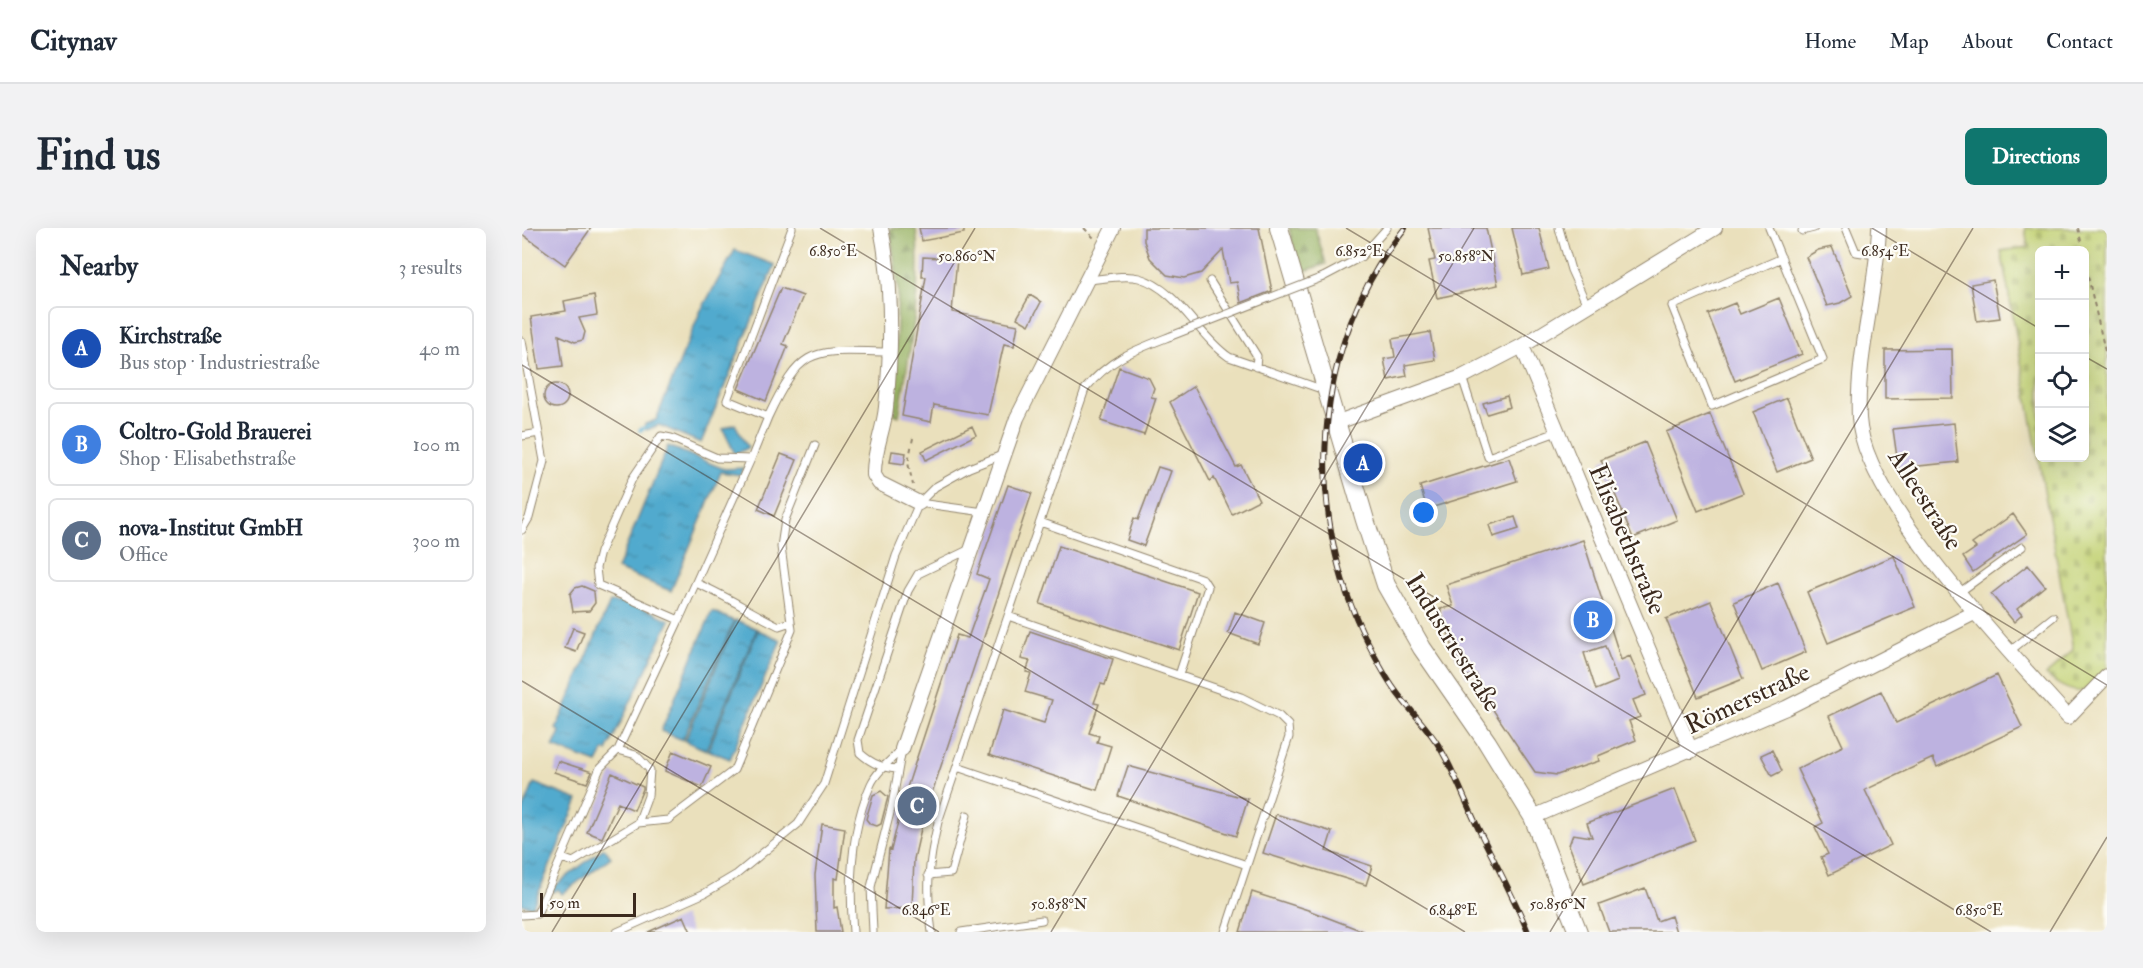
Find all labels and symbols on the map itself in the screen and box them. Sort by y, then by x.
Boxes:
text: 6.850°E [809,242,857,261]
text: 6.852°E [1335,242,1383,261]
text: 6.854°E [1861,242,1909,261]
text: 50.860°N [938,247,997,266]
text: 50.858°N [1438,247,1495,266]
pin: A [1344,440,1382,486]
street label: Alleestraße [1880,442,1970,556]
street label: Elisabethstraße [1581,459,1673,620]
your location [1409,498,1438,527]
street label: Industriestraße [1398,567,1508,718]
pin: B [1574,598,1612,642]
street label: Römerstraße [1680,656,1815,742]
pin: C [898,784,936,828]
scale bar [540,890,636,918]
text: 50.858°N [1031,895,1088,914]
text: 50.856°N [1530,895,1587,914]
text: 6.846°E [901,901,951,920]
text: 6.848°E [1429,901,1478,920]
text: 6.850°E [1955,901,2003,920]

